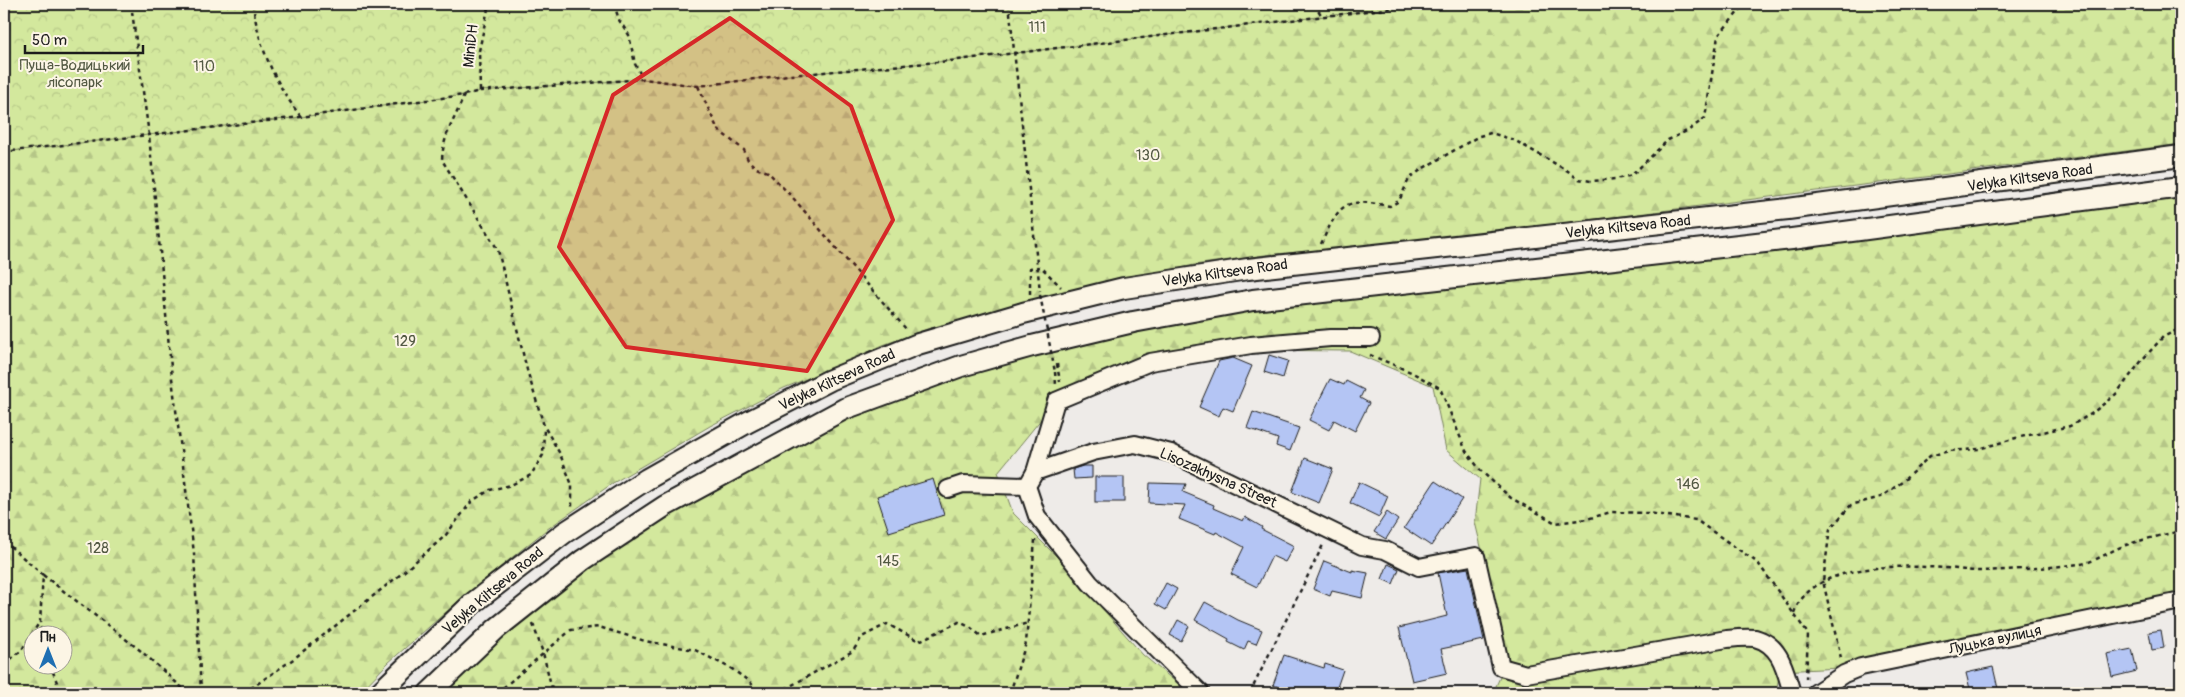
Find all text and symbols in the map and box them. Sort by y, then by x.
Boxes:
park label: 111 [1028,18,1046,37]
scale bar [25,22,142,54]
street label: MiniDH [459,23,483,69]
text: 50 m [32,31,67,50]
park label: Пуща-Водицький лісопарк [19,56,131,92]
park label: 110 [193,57,215,76]
park label: 130 [1136,146,1160,165]
street label: Velyka Kiltseva Road [1966,160,2094,196]
street label: Velyka Kiltseva Road [1564,211,1692,243]
street label: Velyka Kiltseva Road [1161,255,1289,291]
park label: 129 [394,332,416,351]
street label: Velyka Kiltseva Road [776,345,898,415]
street label: Lisozakhysna Street [1156,444,1281,513]
park label: 146 [1676,475,1700,494]
park label: 128 [87,539,109,558]
street label: Velyka Kiltseva Road [439,543,547,639]
park label: 145 [877,552,899,571]
street label: Луцька вулиця [1946,621,2043,659]
north arrow [22,624,72,674]
text: Пн [40,629,56,646]

